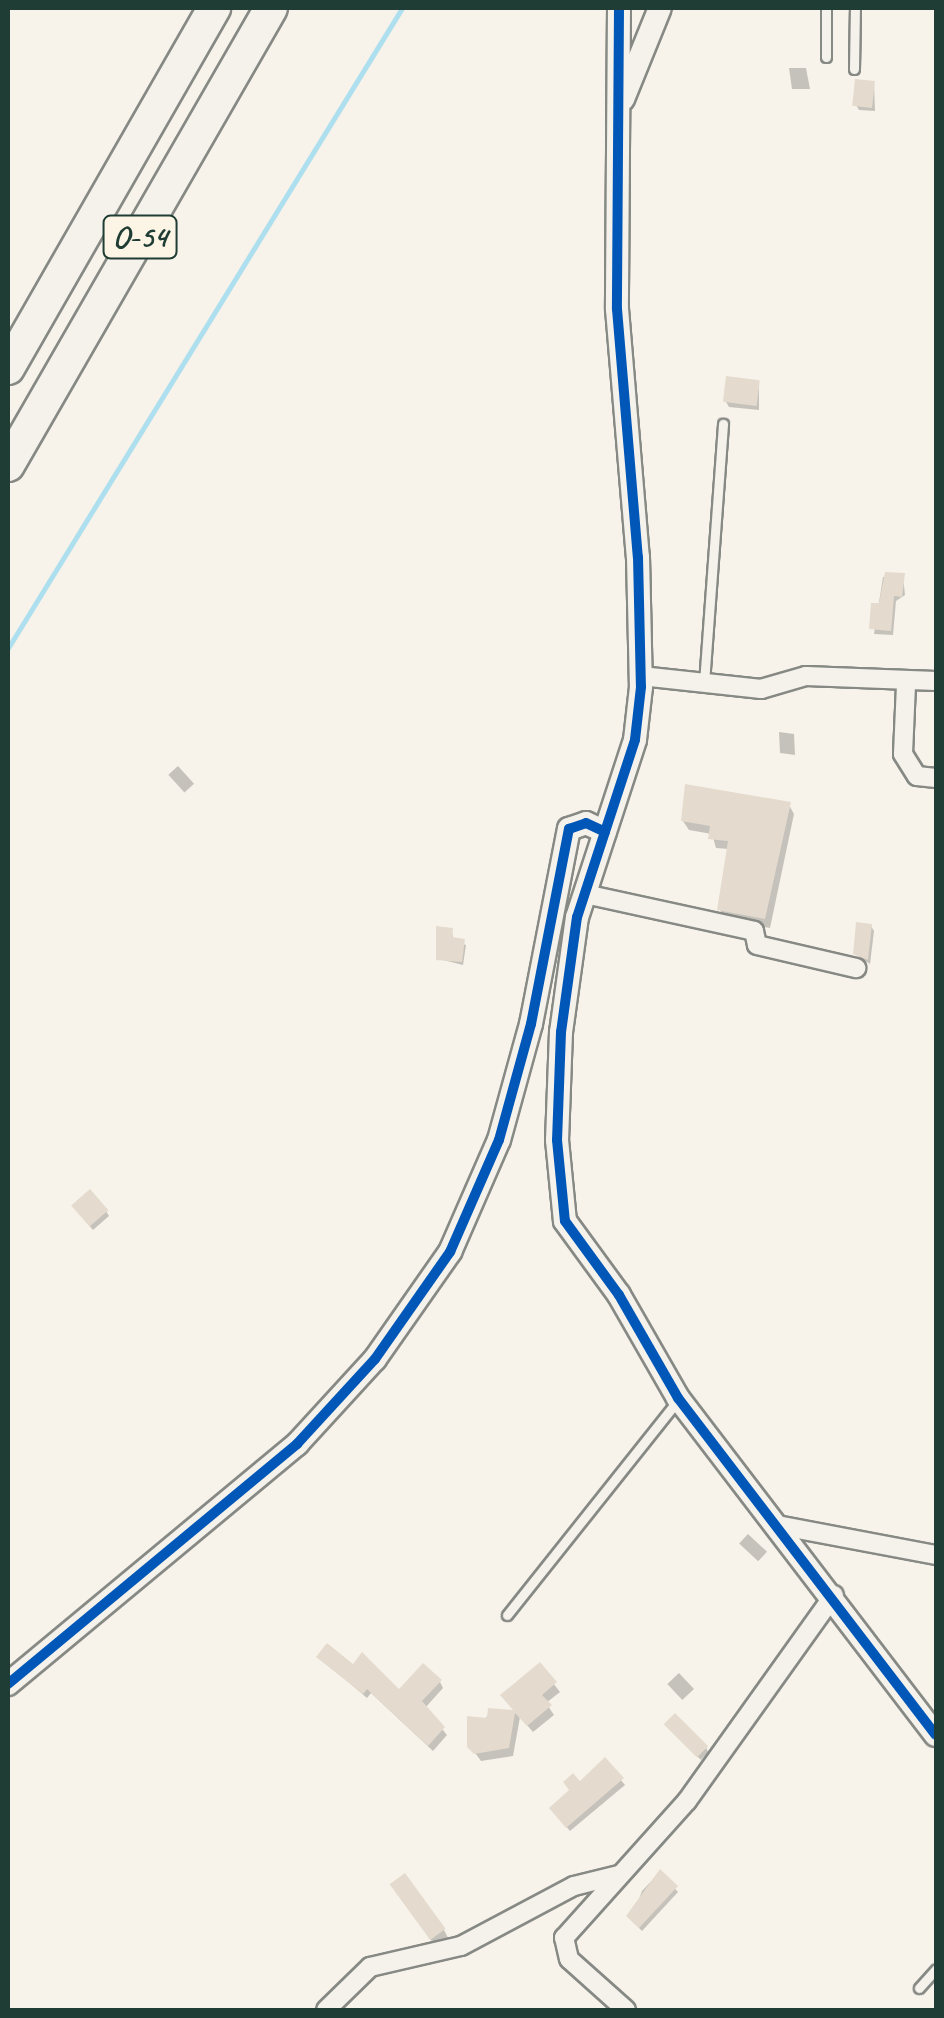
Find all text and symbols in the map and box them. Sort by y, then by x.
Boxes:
road number: O-54 [102,210,178,264]

